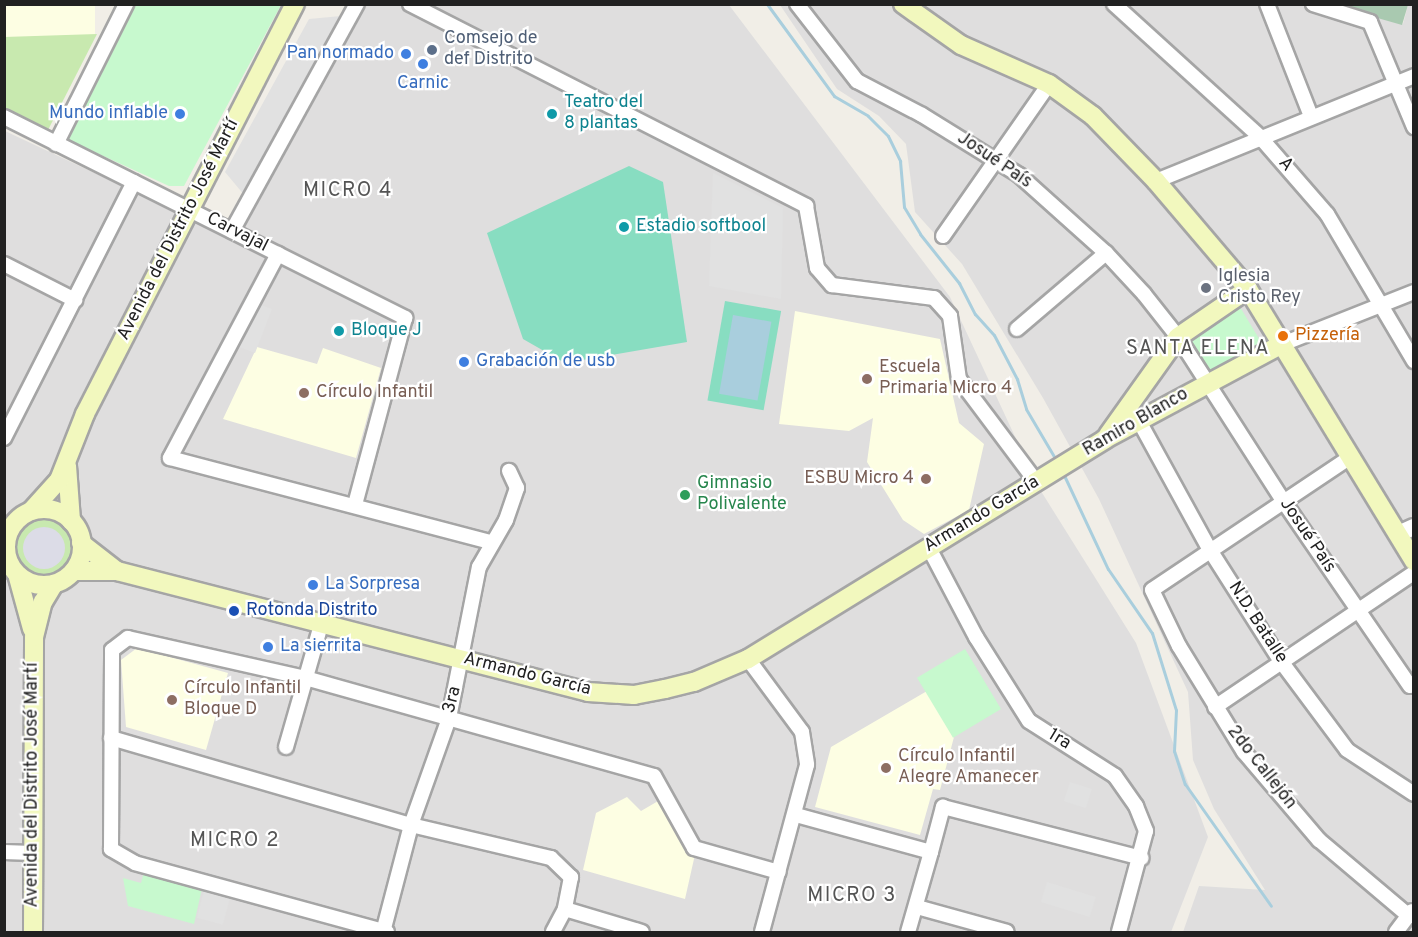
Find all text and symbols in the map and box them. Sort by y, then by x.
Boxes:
place label: Comsejo de def Distrito [444,29,538,72]
place label: Pan normado [286,43,394,65]
marker: Comsejo de def Distrito [425,43,439,57]
marker: Pan normado [399,47,413,61]
marker: Carnic [416,57,430,71]
place label: Carnic [397,73,449,95]
place label: Teatro del 8 plantas [564,93,643,136]
place label: Mundo inflable [49,103,168,125]
marker: Mundo inflable [173,107,187,121]
marker: Teatro del 8 plantas [545,107,559,121]
street label: Avenida del Distrito José Martí [114,116,244,344]
street label: Josué País [953,128,1035,194]
street label: A [1273,153,1297,177]
district label: MICRO 4 [303,179,393,203]
street label: Carvajal [203,208,271,258]
place label: Estadio softbool [636,216,766,238]
marker: Estadio softbool [617,220,631,234]
place label: Iglesia Cristo Rey [1218,267,1301,310]
marker: Iglesia Cristo Rey [1199,281,1213,295]
place label: Bloque J [351,320,422,342]
marker: Bloque J [332,324,346,338]
place label: Pizzería [1295,325,1360,347]
marker: Pizzería [1276,329,1290,343]
district label: SANTA ELENA [1126,337,1270,361]
place label: Grabación de usb [476,351,615,373]
marker: Grabación de usb [457,355,471,369]
place label: Escuela Primaria Micro 4 [879,358,1012,400]
marker: Escuela Primaria Micro 4 [860,372,874,386]
place label: Círculo Infantil [316,382,433,404]
street label: Ramiro Blanco [1080,384,1192,462]
marker: Círculo Infantil [297,386,311,400]
place label: ESBU Micro 4 [804,468,914,490]
marker: ESBU Micro 4 [919,472,933,486]
street label: Armando García [920,472,1044,558]
place label: Gimnasio Polivalente [697,474,787,516]
marker: Gimnasio Polivalente [678,488,692,502]
street label: Josué País [1274,495,1340,577]
place label: La Sorpresa [325,574,420,596]
marker: La Sorpresa [306,578,320,592]
street label: N.D. Batalle [1223,578,1291,668]
place label: Rotonda Distrito [246,600,378,622]
marker: Rotonda Distrito [227,604,241,618]
place label: La sierrita [280,636,361,658]
marker: La sierrita [261,640,275,654]
street label: Armando García [461,649,593,701]
street label: Avenida del Distrito José Martí [22,662,44,908]
place label: Círculo Infantil Bloque D [184,679,301,722]
street label: 3ra [439,684,467,716]
marker: Círculo Infantil Bloque D [165,693,179,707]
street label: 2do Callejón [1222,722,1300,814]
street label: 1ra [1044,725,1074,755]
place label: Círculo Infantil Alegre Amanecer [898,747,1039,789]
marker: Círculo Infantil Alegre Amanecer [879,761,893,775]
district label: MICRO 2 [190,829,280,853]
district label: MICRO 3 [807,884,897,908]

